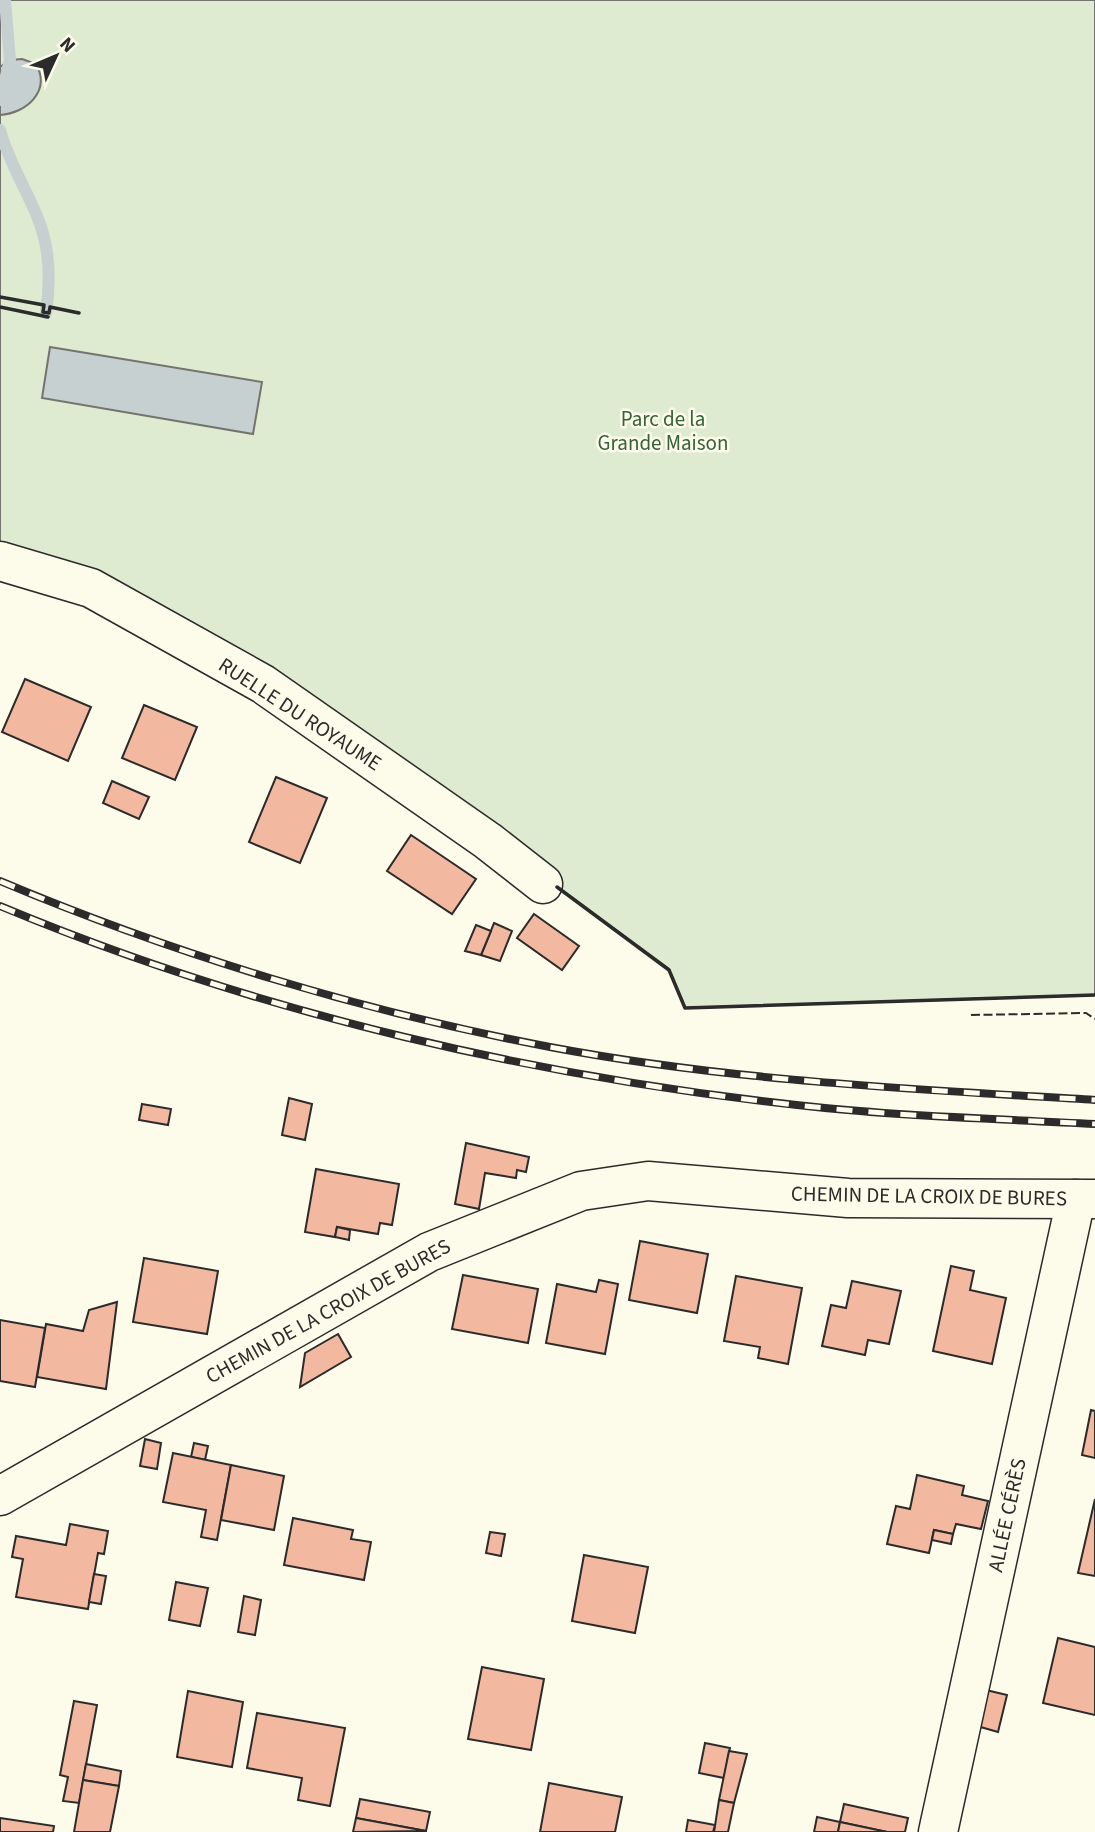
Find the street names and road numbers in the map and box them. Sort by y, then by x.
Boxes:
street label: RUELLE DU ROYAUME [213,650,387,778]
street label: CHEMIN DE LA CROIX DE BURES [791,1179,1067,1213]
street label: CHEMIN DE LA CROIX DE BURES [200,1231,456,1391]
street label: ALLÉE CÉRÈS [980,1455,1034,1575]

